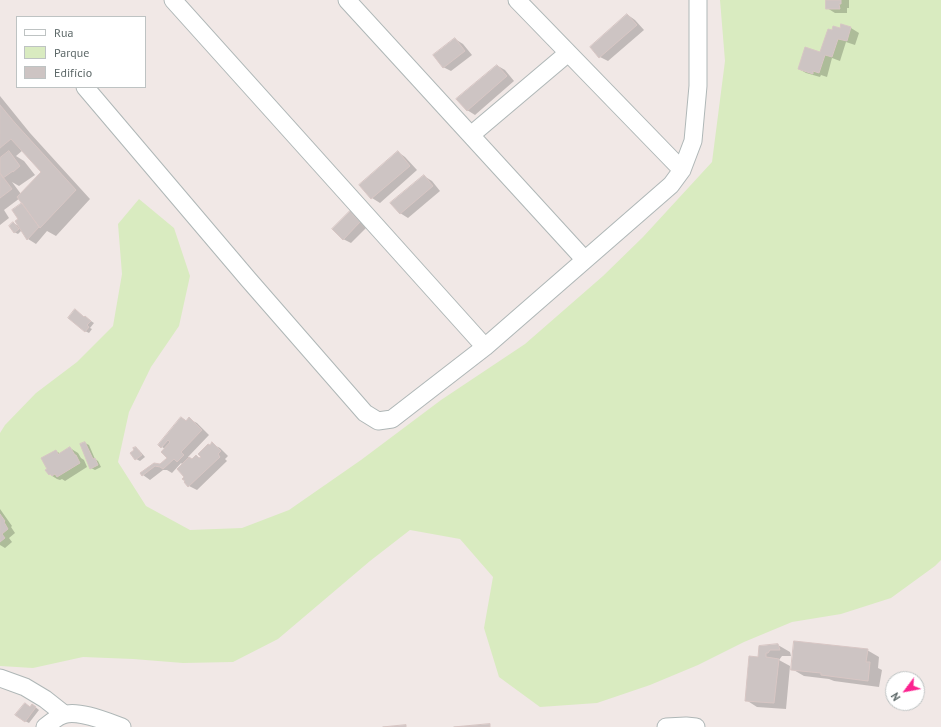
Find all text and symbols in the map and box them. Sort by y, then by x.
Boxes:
legend [16,16,146,88]
text: Rua [54,25,73,40]
text: Parque [54,45,89,60]
text: Edifício [54,65,92,80]
north arrow [885,671,925,711]
text: N [888,690,904,704]

